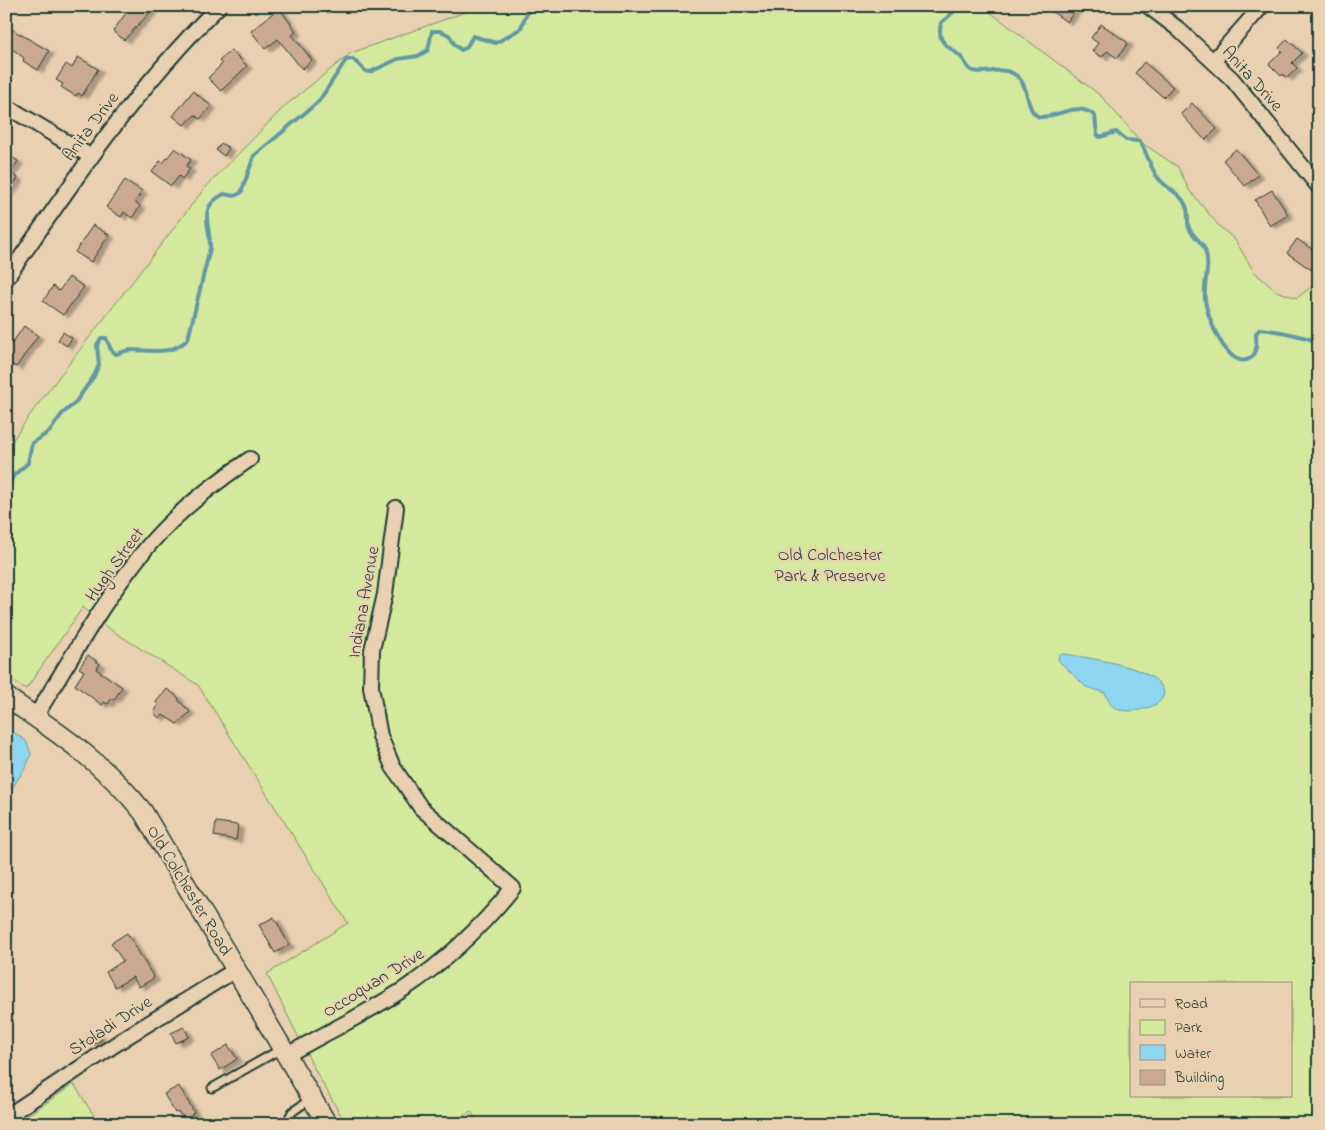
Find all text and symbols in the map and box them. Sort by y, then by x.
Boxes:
street label: Anita Drive [1215,41,1289,119]
street label: Anita Drive [57,86,127,167]
street label: Hugh Street [80,523,152,608]
street label: Indiana Avenue [342,543,388,660]
park label: Old Colchester Park & Preserve [774,543,886,590]
street label: Old Colchester Road [139,821,238,961]
street label: Occoquan Drive [318,942,431,1025]
legend [1130,982,1292,1098]
street label: Stoladi Drive [64,990,159,1063]
text: Road [1175,993,1208,1015]
text: Park [1175,1017,1203,1039]
text: Water [1175,1043,1211,1065]
text: Building [1174,1067,1224,1090]

